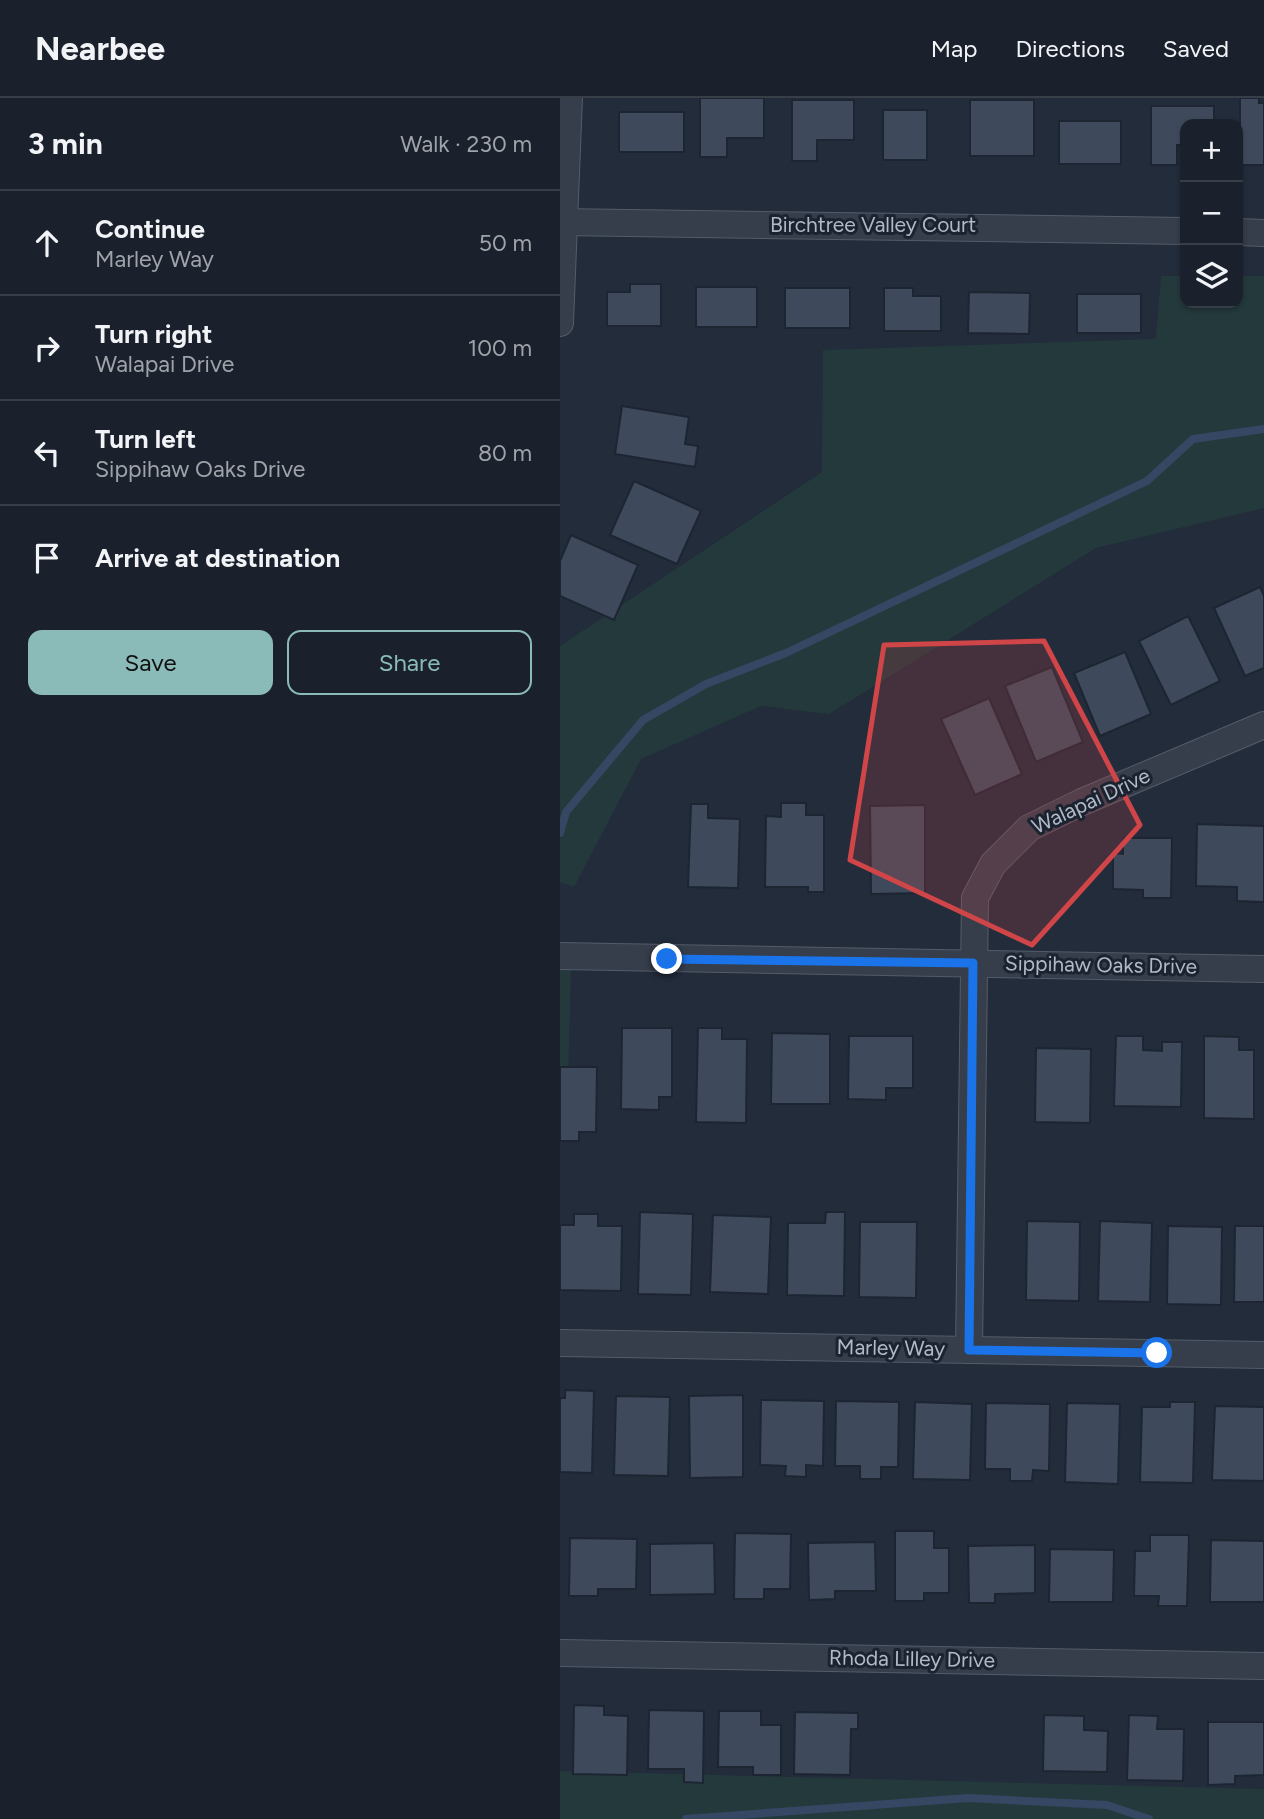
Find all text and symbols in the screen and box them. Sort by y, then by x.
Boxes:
text: Nearbee [35,29,165,68]
text: Map [931,34,977,63]
text: Directions [1015,34,1125,63]
text: Saved [1163,34,1229,63]
map controls [1180,119,1243,308]
button: + [1180,119,1243,182]
text: 3 min [28,125,103,162]
text: Walk · 230 m [400,130,532,158]
button: − [1180,182,1243,245]
street label: Birchtree Valley Court [770,212,976,237]
text: Continue [95,213,205,245]
icon: ahead [28,224,66,262]
text: 50 m [479,229,532,257]
text: Marley Way [95,245,214,273]
button: layers [1180,245,1243,308]
text: Turn right [95,318,212,350]
icon: right [28,329,66,367]
text: 100 m [468,334,532,362]
text: Walapai Drive [95,350,234,378]
text: Turn left [95,423,196,455]
icon: left [28,434,66,472]
text: 80 m [478,439,532,467]
text: Sippihaw Oaks Drive [95,455,305,483]
icon: arrive [28,539,66,577]
text: Arrive at destination [95,542,340,574]
button: Save [28,630,273,695]
button: Share [287,630,532,695]
street label: Walapai Drive [1028,762,1154,839]
route end [651,943,682,974]
street label: Sippihaw Oaks Drive [1005,950,1197,979]
street label: Marley Way [837,1334,945,1361]
route start [1141,1337,1172,1368]
street label: Rhoda Lilley Drive [829,1645,995,1672]

